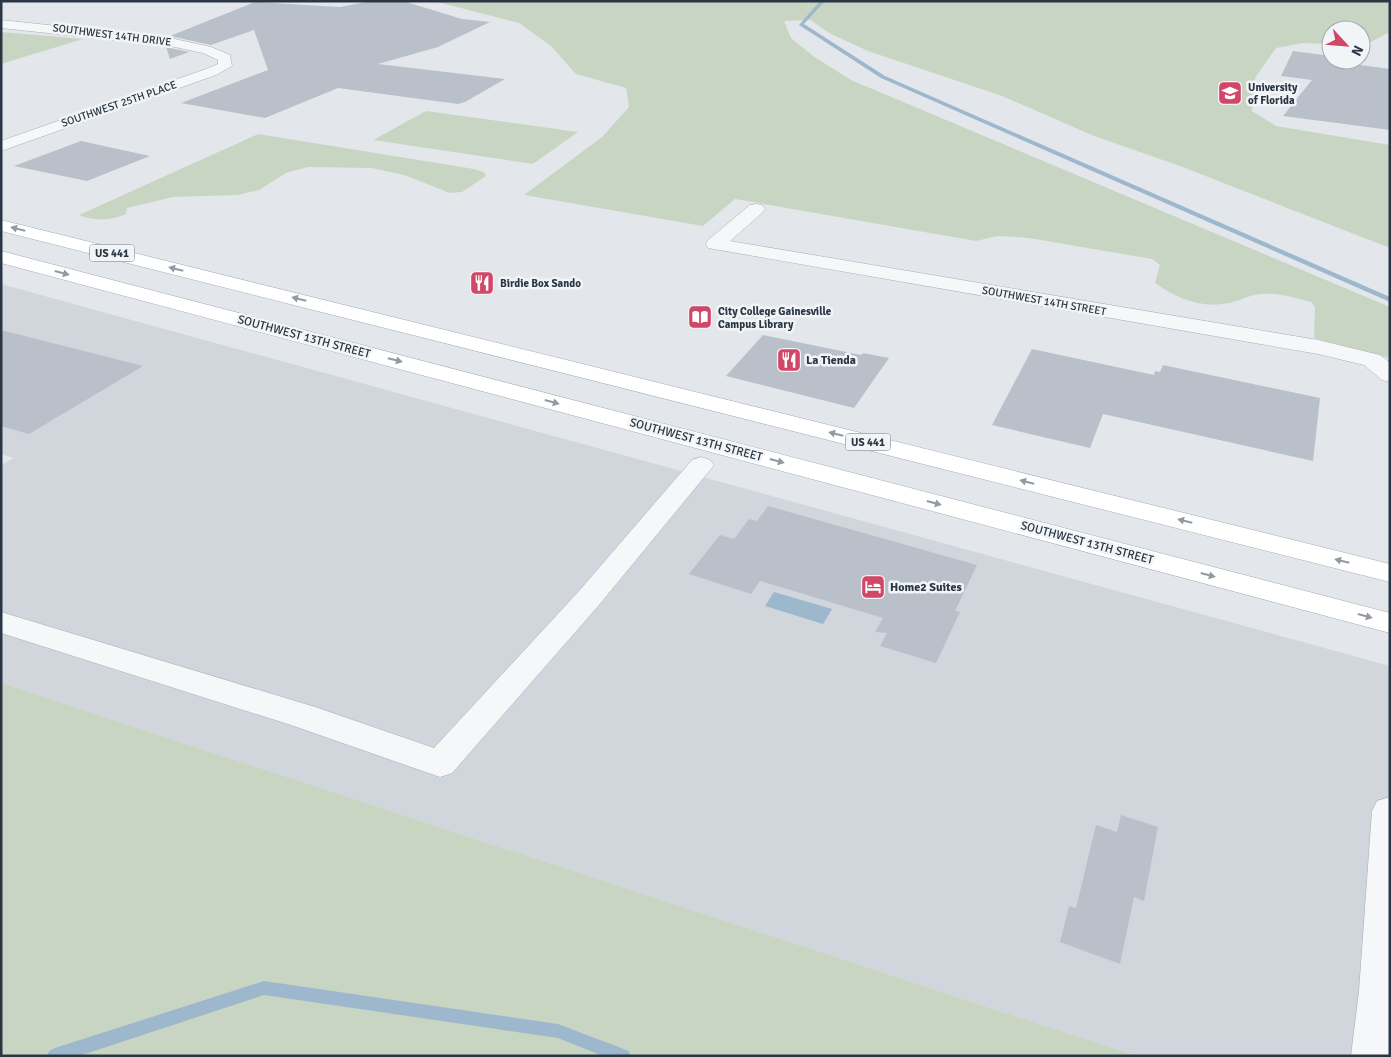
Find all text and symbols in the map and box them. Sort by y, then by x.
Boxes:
north arrow [1321,20,1371,70]
street label: SOUTHWEST 14TH DRIVE [52,21,172,49]
text: N [1347,42,1367,59]
street label: SOUTHWEST 25TH PLACE [60,78,178,130]
school or university icon: University of Florida [1217,80,1243,106]
place label: University of Florida [1248,81,1298,107]
one-way arrow [10,225,26,233]
road number: US 441 [90,244,134,262]
one-way arrow [168,265,183,273]
one-way arrow [55,270,70,278]
restaurant icon: Birdie Box Sando [469,270,495,296]
place label: Birdie Box Sando [500,277,581,290]
street label: SOUTHWEST 14TH STREET [981,284,1108,318]
one-way arrow [291,295,306,303]
library icon: City College Gainesville Campus Library [687,304,713,330]
place label: City College Gainesville Campus Library [718,305,832,331]
street label: SOUTHWEST 13TH STREET [236,312,372,362]
restaurant icon: La Tienda [776,347,802,373]
place label: La Tienda [806,353,856,368]
one-way arrow [387,357,402,365]
one-way arrow [544,398,559,406]
street label: SOUTHWEST 13TH STREET [628,415,764,465]
one-way arrow [828,430,843,438]
road number: US 441 [846,434,890,451]
one-way arrow [769,457,784,465]
one-way arrow [1020,478,1035,486]
one-way arrow [926,499,941,507]
one-way arrow [1177,517,1192,525]
street label: SOUTHWEST 13TH STREET [1019,518,1155,568]
one-way arrow [1335,557,1350,565]
one-way arrow [1201,571,1216,579]
hotel icon: Home2 Suites [860,574,886,600]
place label: Home2 Suites [890,580,962,595]
one-way arrow [1358,612,1373,620]

